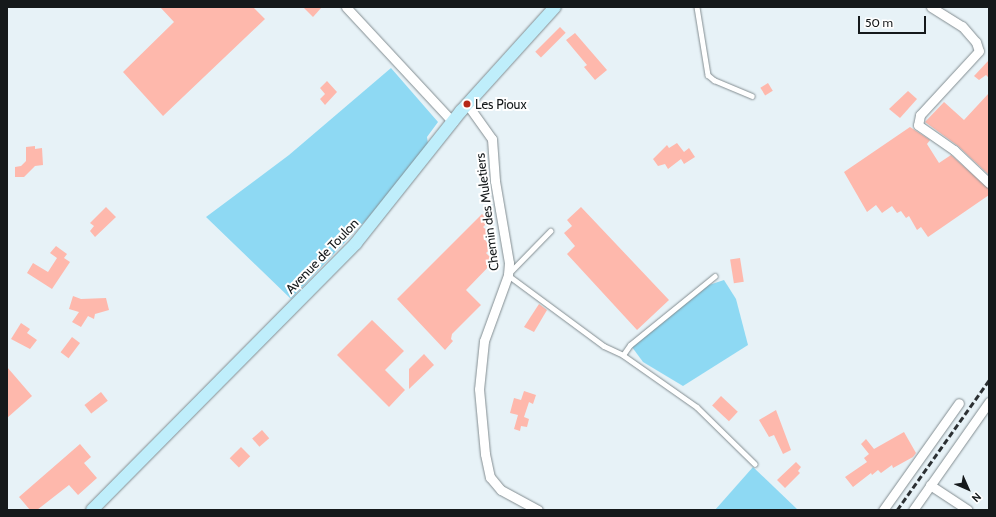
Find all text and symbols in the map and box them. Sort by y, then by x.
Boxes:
scale bar [860,8,928,34]
text: 50 m [865,15,893,30]
place label: Les Pioux [475,96,527,112]
marker: Les Pioux [462,99,472,109]
street label: Chemin des Muletiers [472,152,502,272]
street label: Avenue de Toulon [282,215,362,297]
north arrow [948,469,988,509]
text: N [969,490,984,505]

